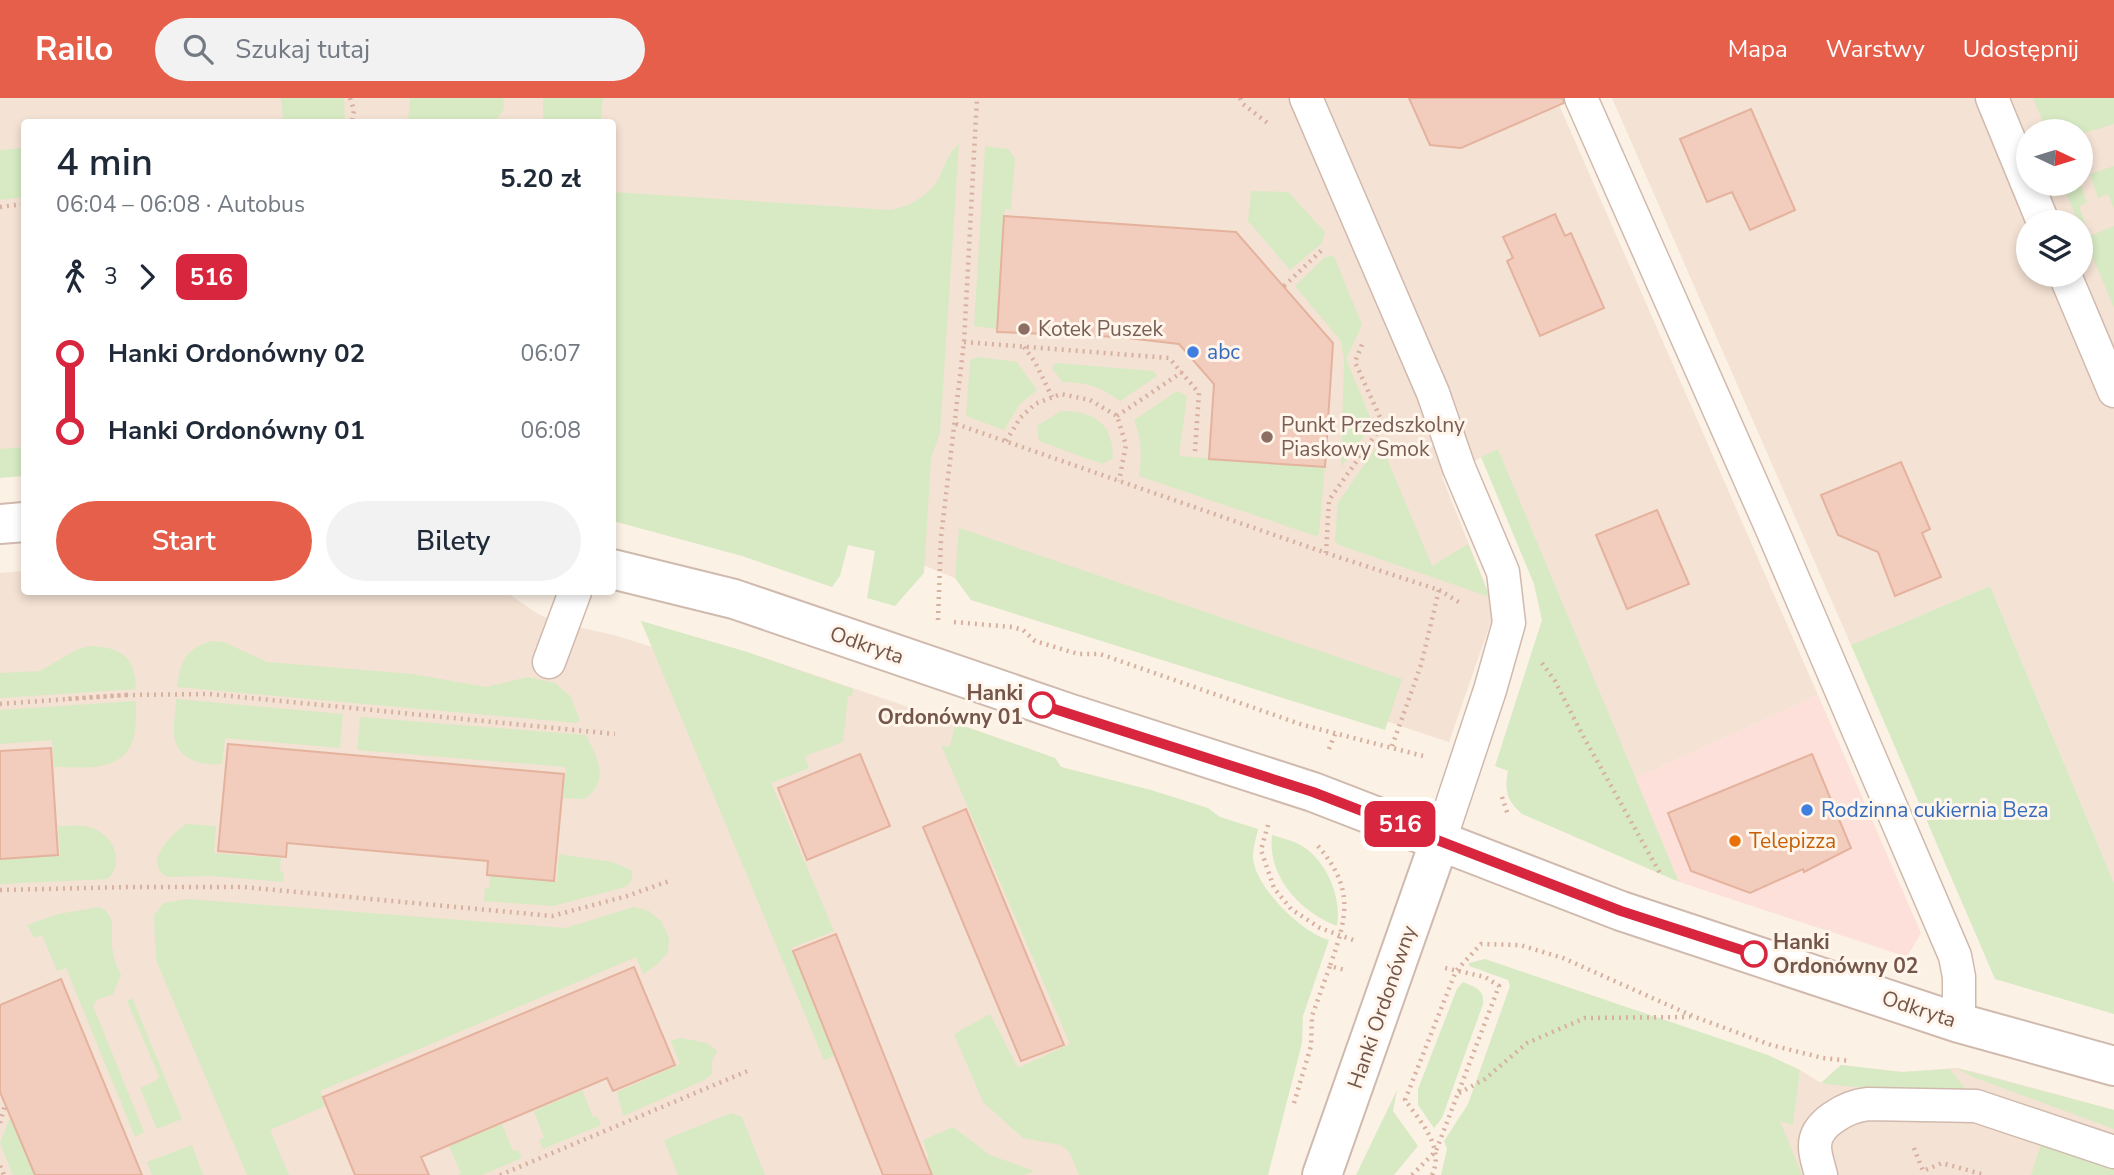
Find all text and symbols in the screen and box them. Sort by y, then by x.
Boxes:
search box [155,18,645,81]
text: Railo [35,27,113,72]
icon: search [179,30,217,68]
text: Szukaj tutaj [235,32,370,67]
text: Mapa [1728,33,1788,65]
text: Warstwy [1826,33,1925,65]
text: Udostępnij [1963,33,2079,65]
north arrow [2016,119,2093,196]
map controls [2016,119,2093,287]
text: 4 min [56,137,153,188]
text: 5.20 zł [500,161,581,196]
text: 06:04 – 06:08 · Autobus [56,189,305,220]
button: layers [2016,210,2093,287]
icon: walk [56,258,94,296]
icon: forward [128,258,166,296]
text: 3 [104,261,118,292]
text: 516 [190,261,233,293]
place label: Kotek Puszek [1038,315,1163,343]
marker: Kotek Puszek [1016,321,1032,337]
text: Hanki Ordonówny 02 [108,336,365,371]
text: 06:07 [521,338,581,369]
place label: abc [1207,338,1240,366]
marker: abc [1185,344,1201,360]
place label: Punkt Przedszkolny Piaskowy Smok [1281,411,1465,463]
text: Hanki Ordonówny 01 [108,413,365,448]
text: 06:08 [521,415,581,446]
marker: Punkt Przedszkolny Piaskowy Smok [1259,429,1275,445]
button: Start [56,501,312,581]
button: Bilety [326,501,581,581]
street label: Odkryta [826,619,908,671]
place label: Hanki Ordonówny 01 [878,679,1023,731]
marker: Hanki Ordonówny 01 [1029,692,1055,718]
place label: Rodzinna cukiernia Beza [1821,796,2049,824]
line badge: 516 [1360,801,1440,847]
marker: Rodzinna cukiernia Beza [1799,802,1815,818]
text: 516 [1378,808,1422,840]
place label: Telepizza [1749,827,1836,855]
marker: Telepizza [1727,833,1743,849]
street label: Hanki Ordonówny [1341,921,1423,1092]
place label: Hanki Ordonówny 02 [1773,928,1918,980]
marker: Hanki Ordonówny 02 [1741,941,1767,967]
street label: Odkryta [1878,984,1960,1034]

